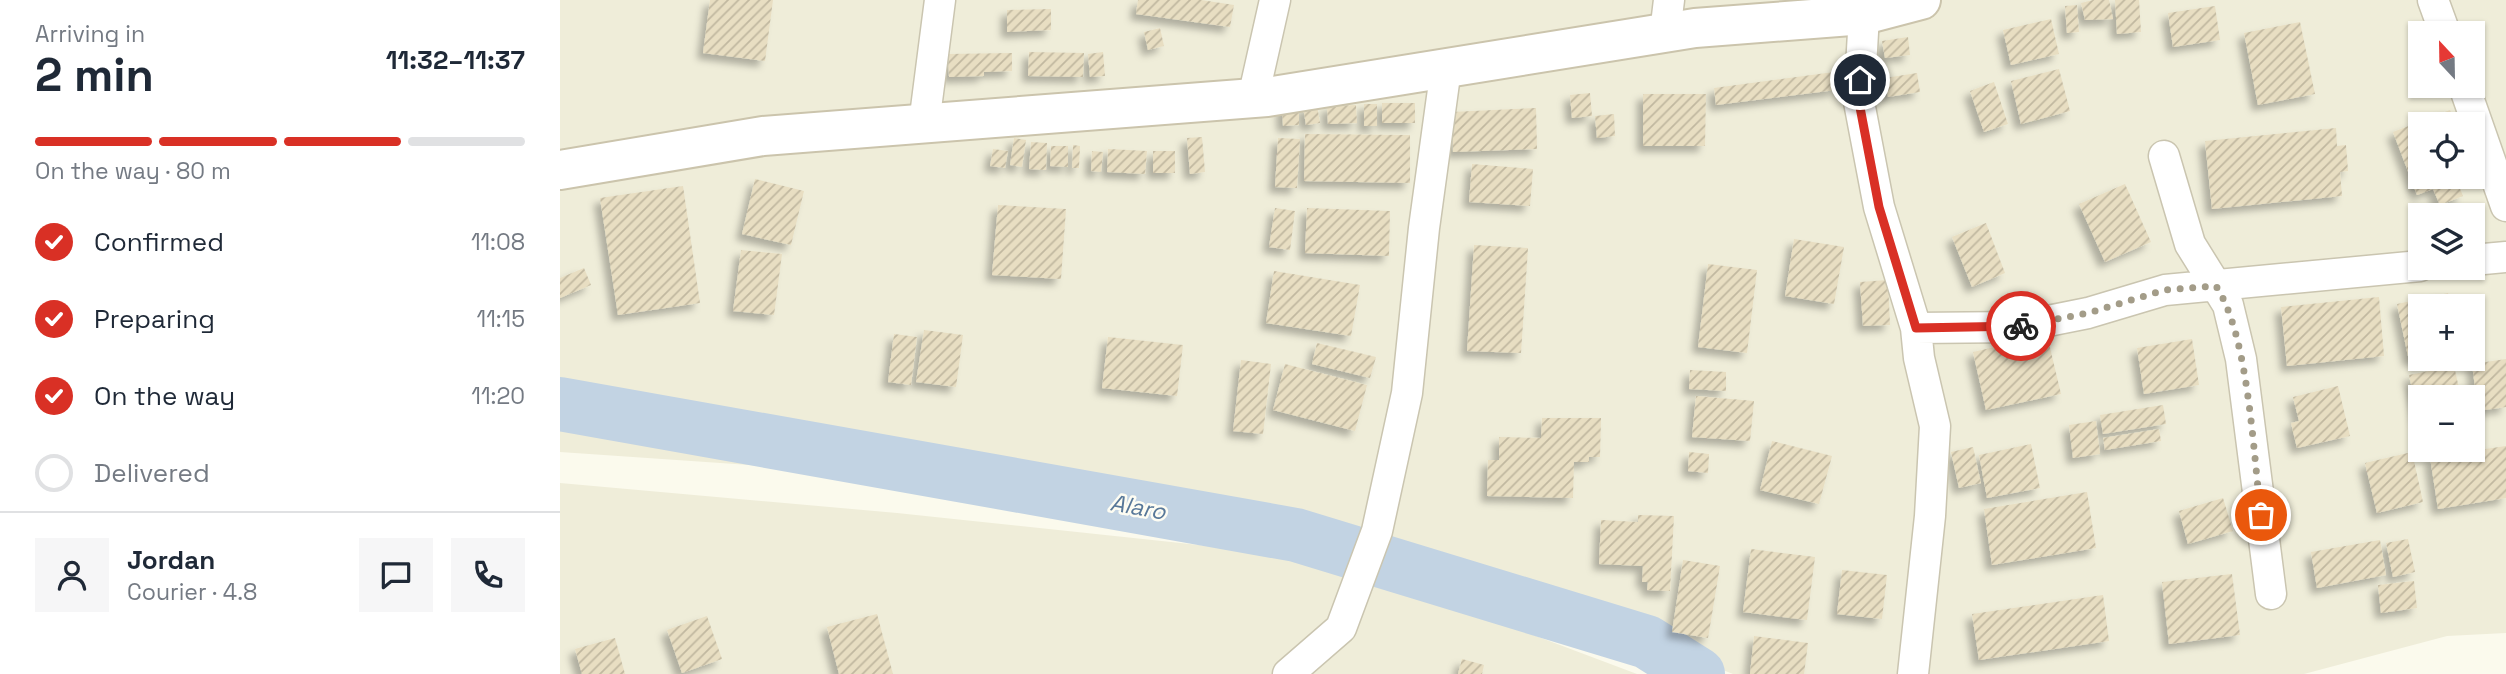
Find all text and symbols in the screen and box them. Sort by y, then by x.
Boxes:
text: Arriving in [35,19,145,49]
north arrow [2408,21,2485,98]
map controls [2408,21,2485,462]
text: 11:32–11:37 [386,43,525,77]
text: 2 min [35,46,154,104]
pin [1830,50,1890,110]
icon: home [1841,61,1879,99]
button: locate [2408,112,2485,189]
text: On the way · 80 m [35,156,231,186]
button: layers [2408,203,2485,280]
icon: check [35,223,73,261]
text: Confirmed [94,225,224,259]
text: 11:08 [471,227,525,257]
courier [1986,291,2056,361]
button: + [2408,294,2485,371]
icon: check [35,300,73,338]
text: Preparing [94,302,215,336]
text: 11:15 [477,304,525,334]
icon: bike [2002,307,2040,345]
icon: check [35,377,73,415]
text: On the way [94,379,235,413]
text: 11:20 [471,381,525,411]
button: − [2408,385,2485,462]
text: Delivered [94,456,210,490]
pin [2231,485,2291,545]
water label: Alaro [1108,487,1169,527]
icon: bag [2242,496,2280,534]
button: person [35,538,109,612]
button: chat [359,538,433,612]
button: phone [451,538,525,612]
text: Jordan [127,543,215,577]
text: Courier · 4.8 [127,577,257,607]

